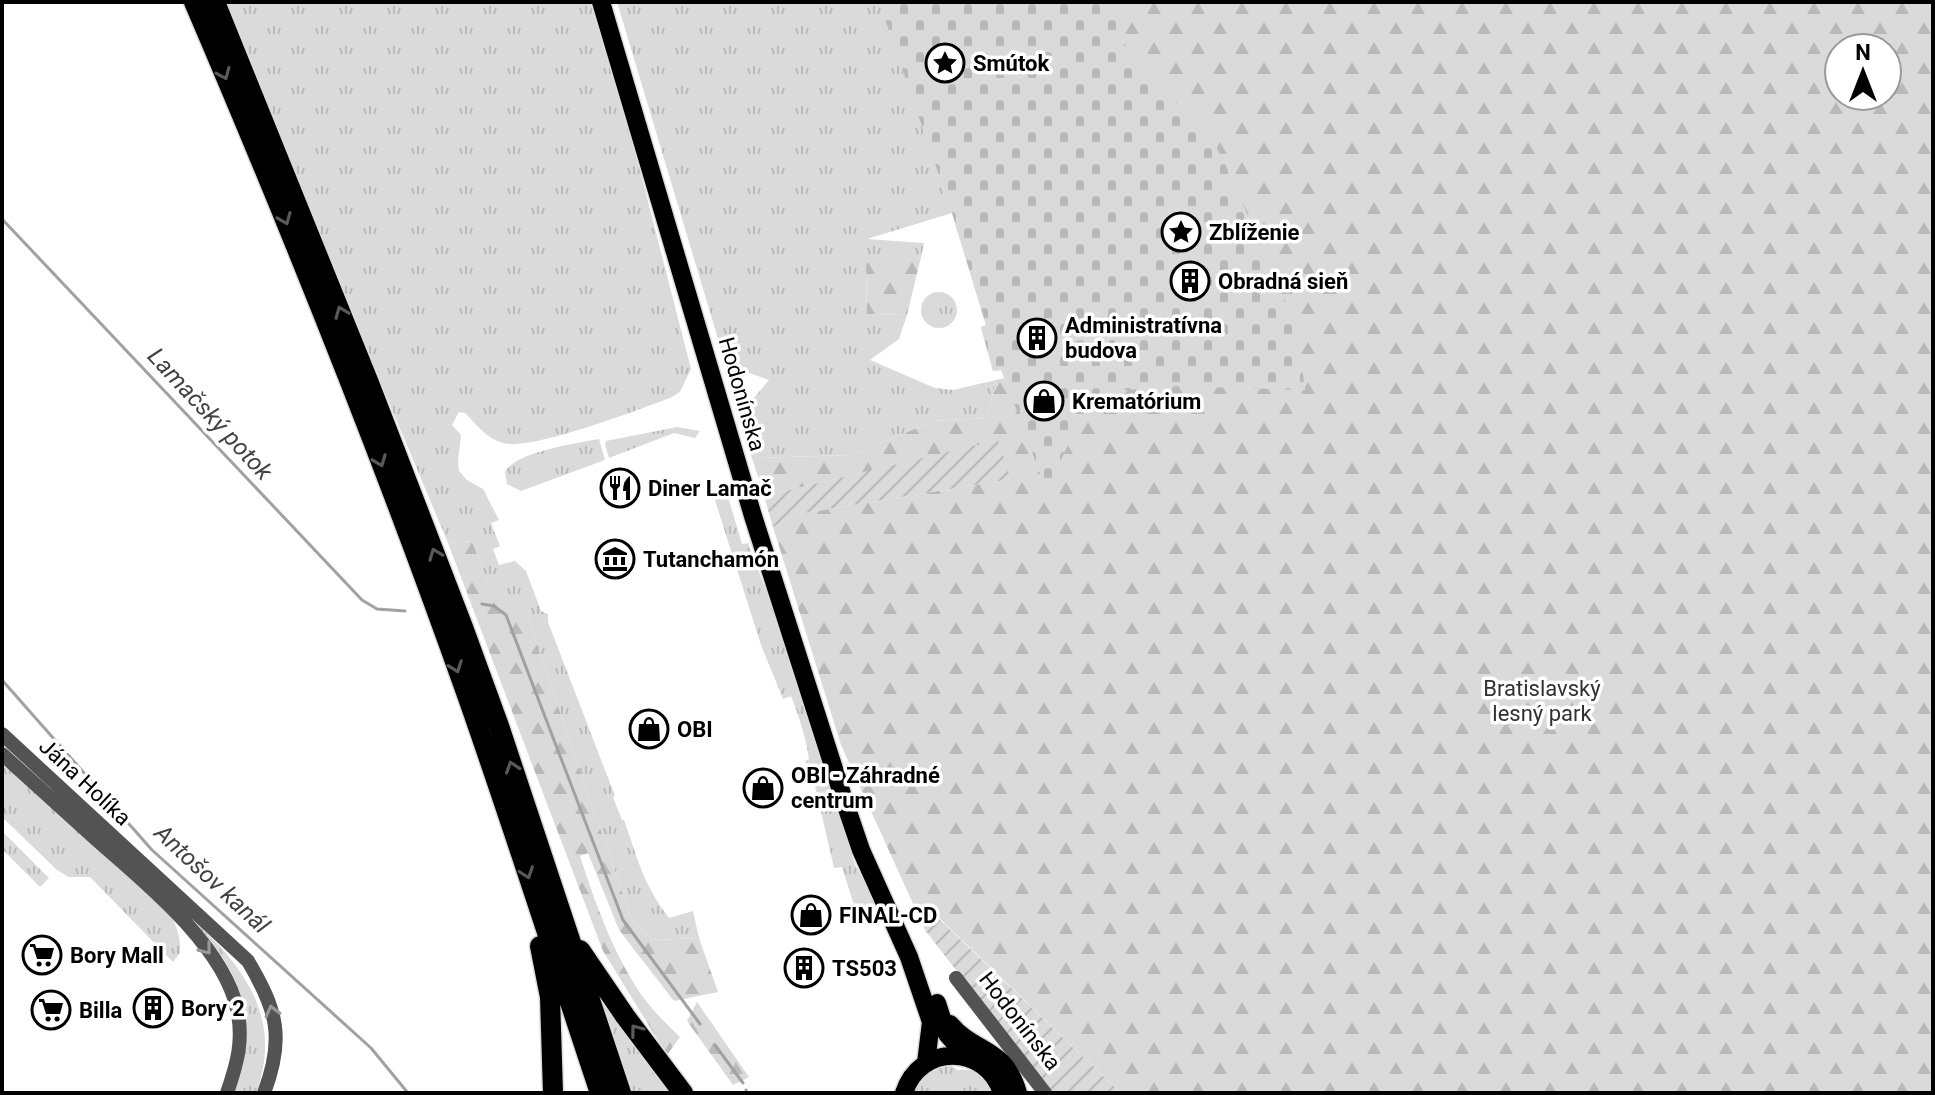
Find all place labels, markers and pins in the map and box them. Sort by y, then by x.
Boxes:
place icon: Smútok [924,42,966,84]
place label: Smútok [973,51,1049,76]
place icon: Zblíženie [1160,211,1202,253]
place label: Zblíženie [1209,220,1300,245]
building icon: Obradná sieň [1169,260,1211,302]
place label: Obradná sieň [1218,269,1348,294]
place label: Administratívna budova [1065,313,1222,363]
building icon: Administratívna budova [1016,317,1058,359]
shop icon: Krematórium [1023,380,1065,422]
place label: Krematórium [1072,389,1201,414]
restaurant icon: Diner Lamač [599,467,641,509]
place label: Diner Lamač [648,476,772,501]
museum icon: Tutanchamón [594,538,636,580]
place label: Tutanchamón [643,547,779,572]
shop icon: OBI [628,708,670,750]
place label: OBI [677,717,713,742]
place label: OBI - Záhradné centrum [791,763,940,813]
shop icon: OBI - Záhradné centrum [742,767,784,809]
shop icon: FINAL-CD [790,894,832,936]
place label: FINAL-CD [839,903,937,928]
supermarket icon: Bory Mall [21,934,63,976]
place label: Bory Mall [70,943,164,968]
building icon: TS503 [783,947,825,989]
place label: TS503 [832,956,897,981]
building icon: Bory 2 [132,987,174,1029]
supermarket icon: Billa [30,989,72,1031]
place label: Bory 2 [181,996,245,1021]
place label: Billa [79,998,123,1023]

